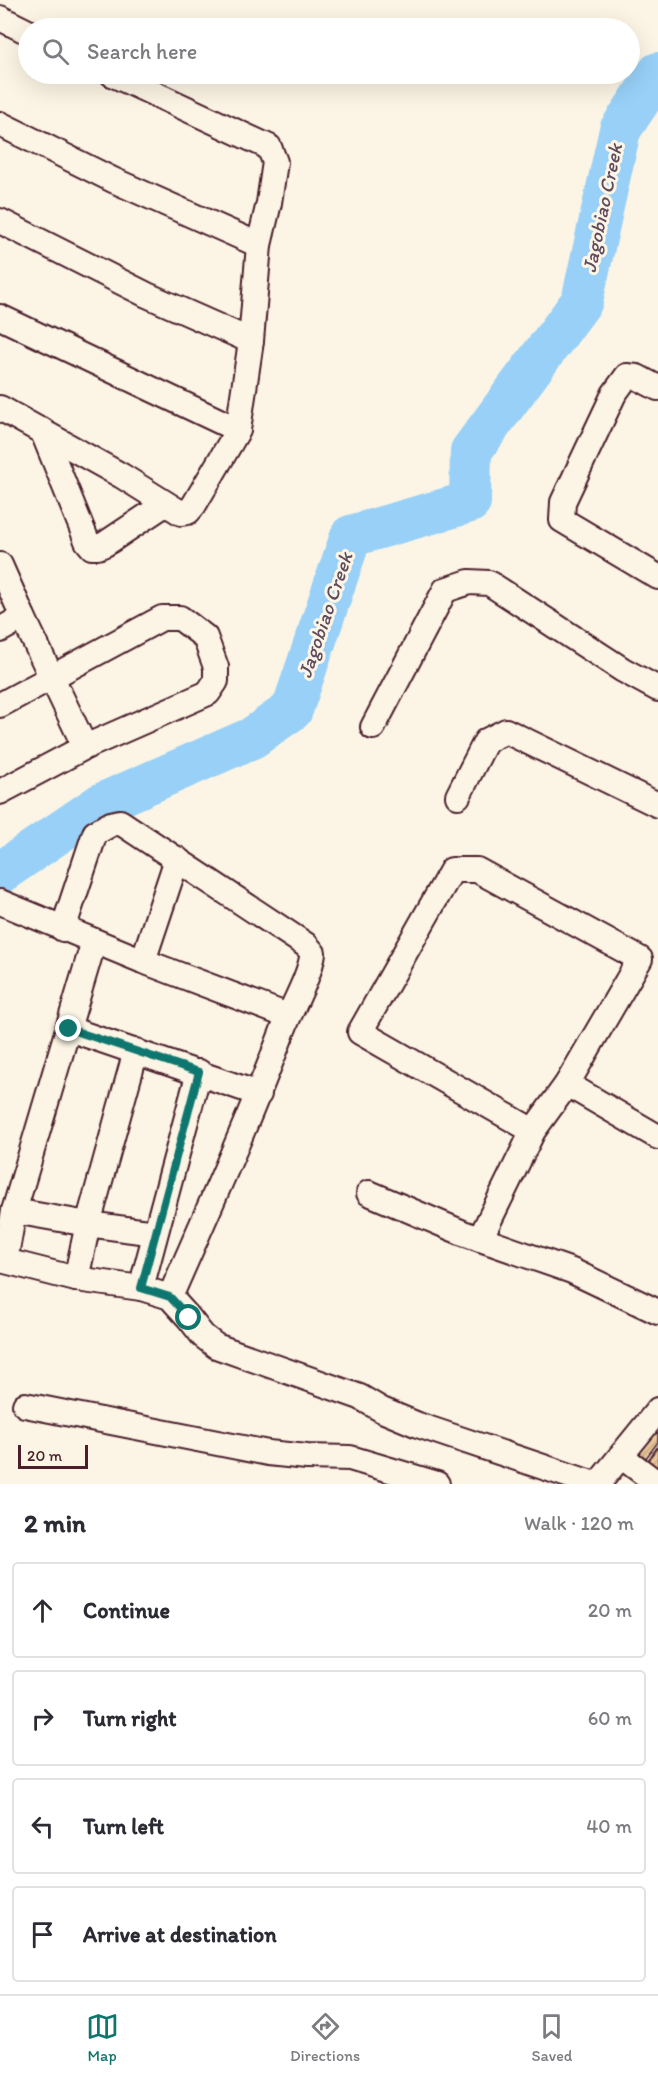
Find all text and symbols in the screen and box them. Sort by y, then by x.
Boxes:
search box [18,18,640,84]
icon: search [39,35,72,68]
text: Search here [87,38,197,65]
water label: Jagobiao Creek [577,140,628,275]
water label: Jagobiao Creek [292,548,358,681]
route end [55,1015,81,1041]
route start [175,1304,201,1330]
scale bar [18,1442,88,1470]
text: 20 m [27,1446,62,1465]
text: 2 min [24,1507,86,1539]
text: Walk · 120 m [524,1511,634,1535]
icon: ahead [26,1594,59,1627]
text: Continue [83,1597,170,1624]
text: 20 m [588,1598,632,1622]
icon: right [26,1702,59,1735]
text: Turn right [83,1705,177,1732]
text: 60 m [588,1706,632,1730]
icon: left [26,1810,59,1843]
text: Turn left [83,1813,164,1840]
text: 40 m [586,1814,632,1838]
icon: arrive [26,1918,59,1951]
text: Arrive at destination [83,1921,277,1948]
tab: Map [86,2010,119,2065]
tab: Directions [290,2010,360,2065]
tab: Saved [532,2010,572,2065]

